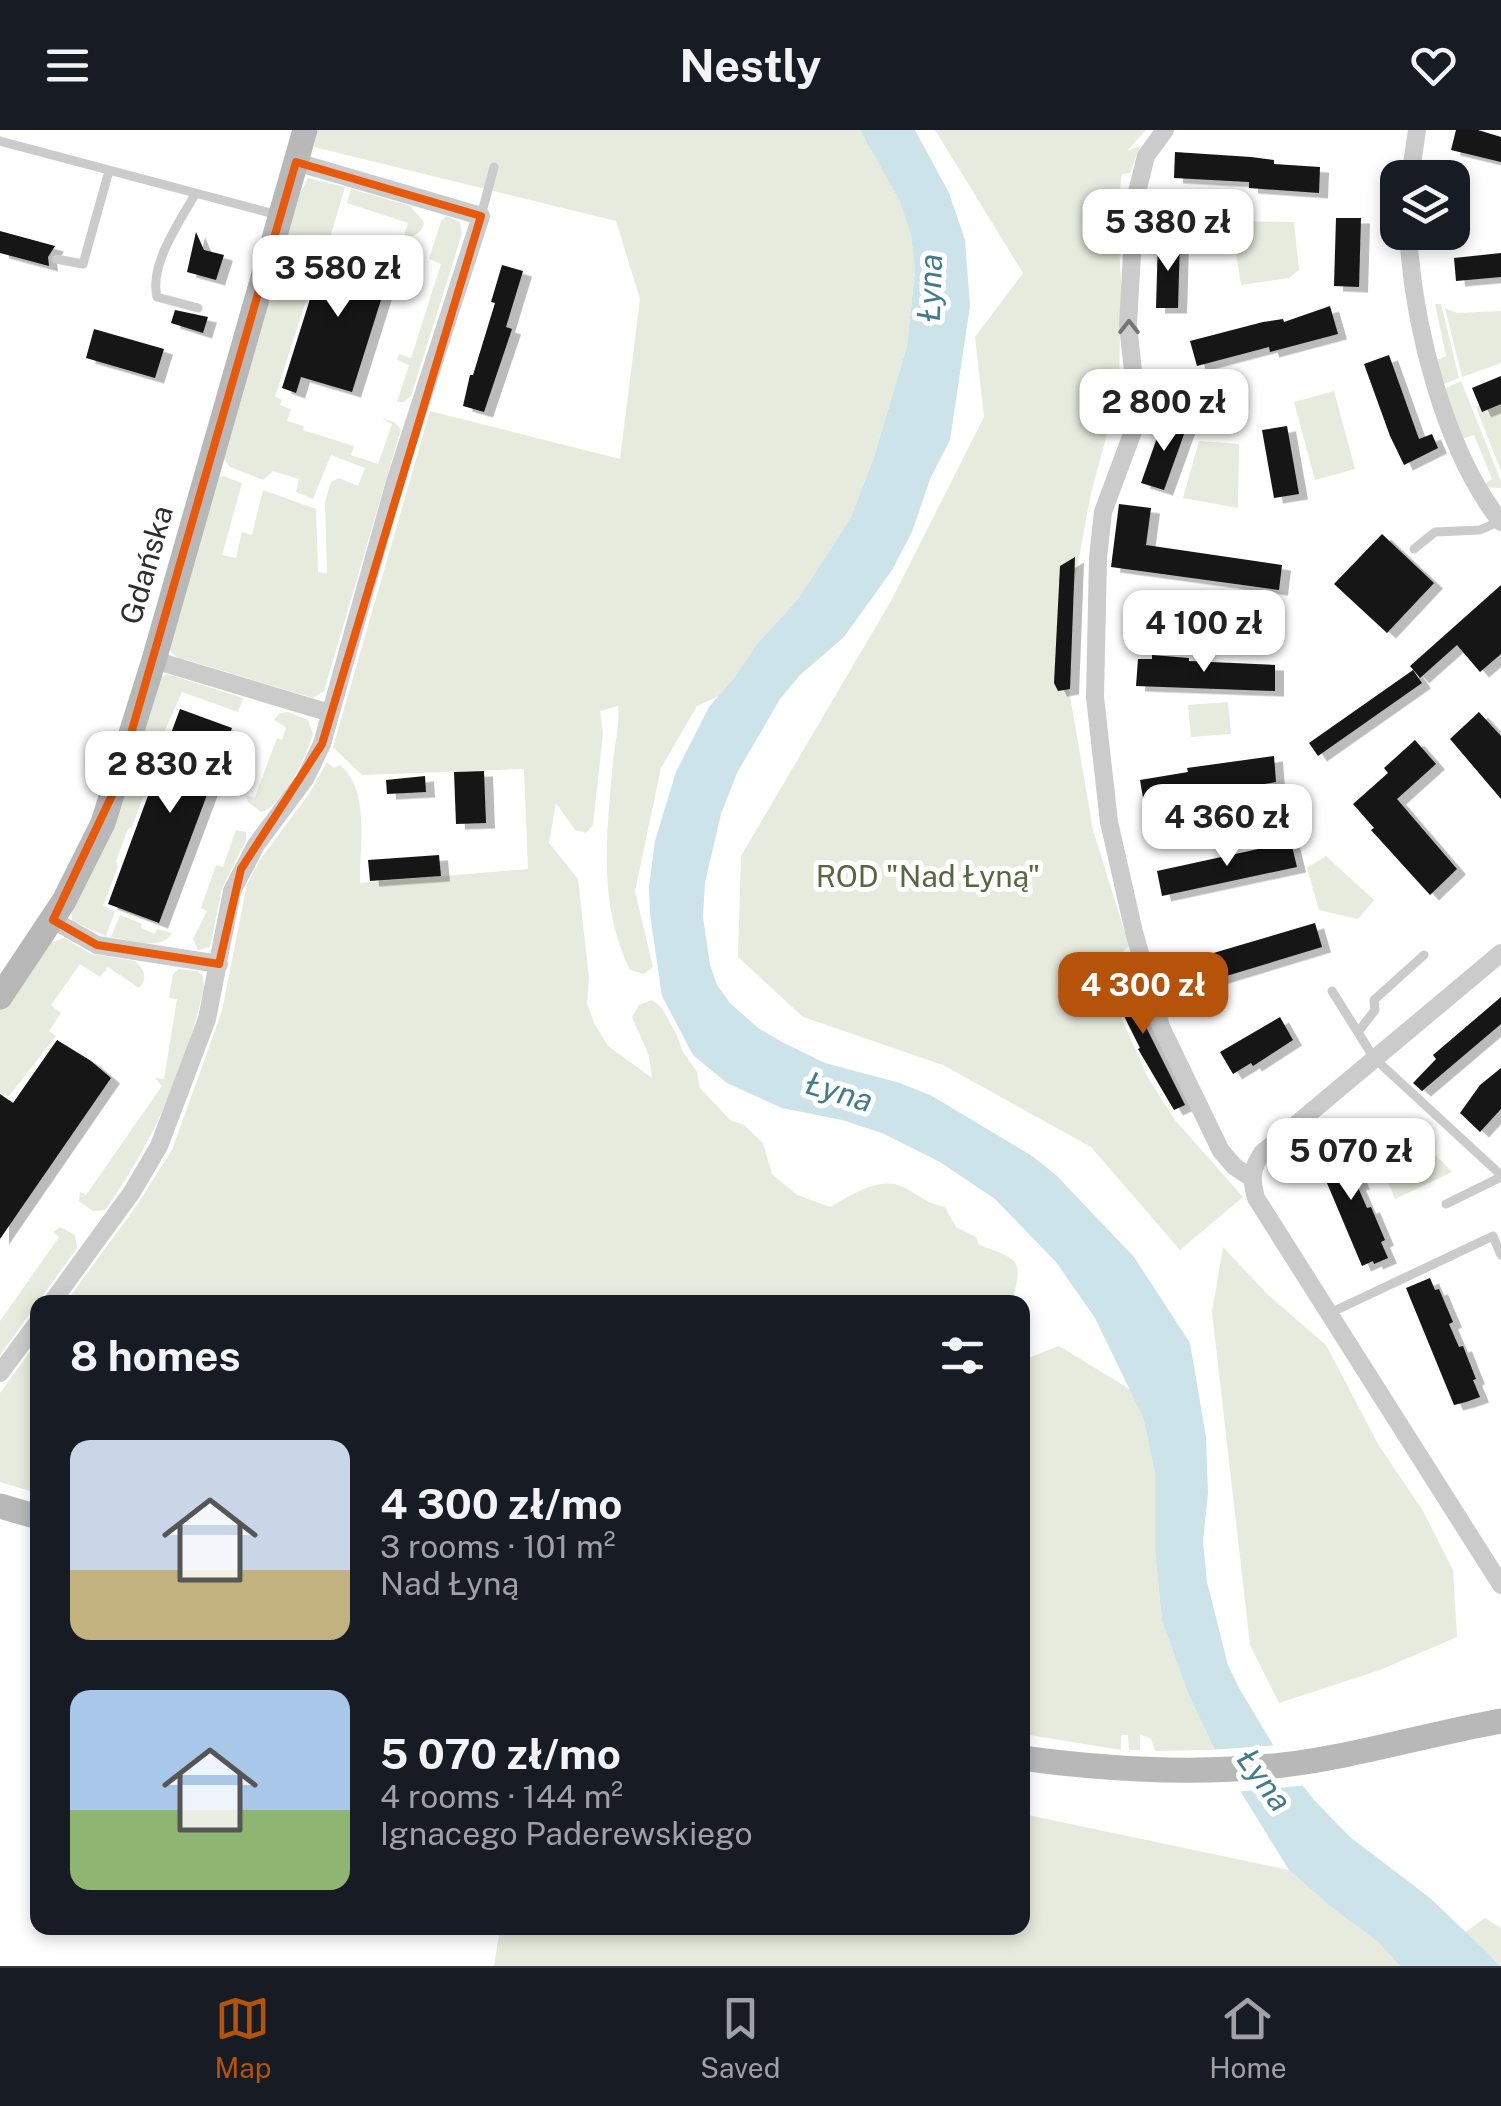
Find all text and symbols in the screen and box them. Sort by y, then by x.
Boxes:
icon: menu [40,38,95,93]
icon: heart [1406,38,1461,93]
text: Nestly [680,39,821,92]
map controls [1380,160,1470,250]
button: layers [1380,160,1470,250]
pin: 5 380 zł [1065,189,1271,274]
text: 5 380 zł [1105,203,1231,240]
pin: 3 580 zł [235,235,441,320]
text: 3 580 zł [274,249,402,286]
water label: Łyna [910,253,949,323]
one-way arrow [1118,319,1140,334]
pin: 2 800 zł [1061,369,1267,454]
text: 2 800 zł [1101,383,1227,420]
street label: Gdańska [112,501,180,628]
pin: 4 100 zł [1101,590,1307,675]
text: 4 100 zł [1145,604,1263,641]
pin: 2 830 zł [67,731,273,816]
text: 2 830 zł [107,745,233,782]
pin: 4 360 zł [1124,784,1330,869]
text: 4 360 zł [1164,798,1290,835]
park label: ROD "Nad Łyną" [816,858,1040,894]
pin: 4 300 zł [1040,952,1246,1037]
text: 4 300 zł [1080,966,1206,1003]
water label: Łyna [801,1064,877,1119]
pin: 5 070 zł [1248,1118,1454,1203]
text: 5 070 zł [1289,1132,1413,1169]
icon: filters [935,1328,990,1383]
text: 8 homes [70,1331,241,1380]
text: 4 300 zł/mo [380,1479,623,1528]
icon: home [150,1480,270,1600]
text: 3 rooms · 101 m² [380,1528,616,1565]
text: Nad Łyną [380,1565,519,1602]
text: 5 070 zł/mo [380,1729,621,1778]
icon: home [150,1730,270,1850]
water label: Łyna [1229,1741,1299,1818]
text: 4 rooms · 144 m² [380,1778,623,1815]
text: Ignacego Paderewskiego [380,1815,753,1852]
tab: Map [214,1991,271,2084]
tab: Saved [700,1991,780,2084]
tab: Home [1209,1991,1287,2084]

